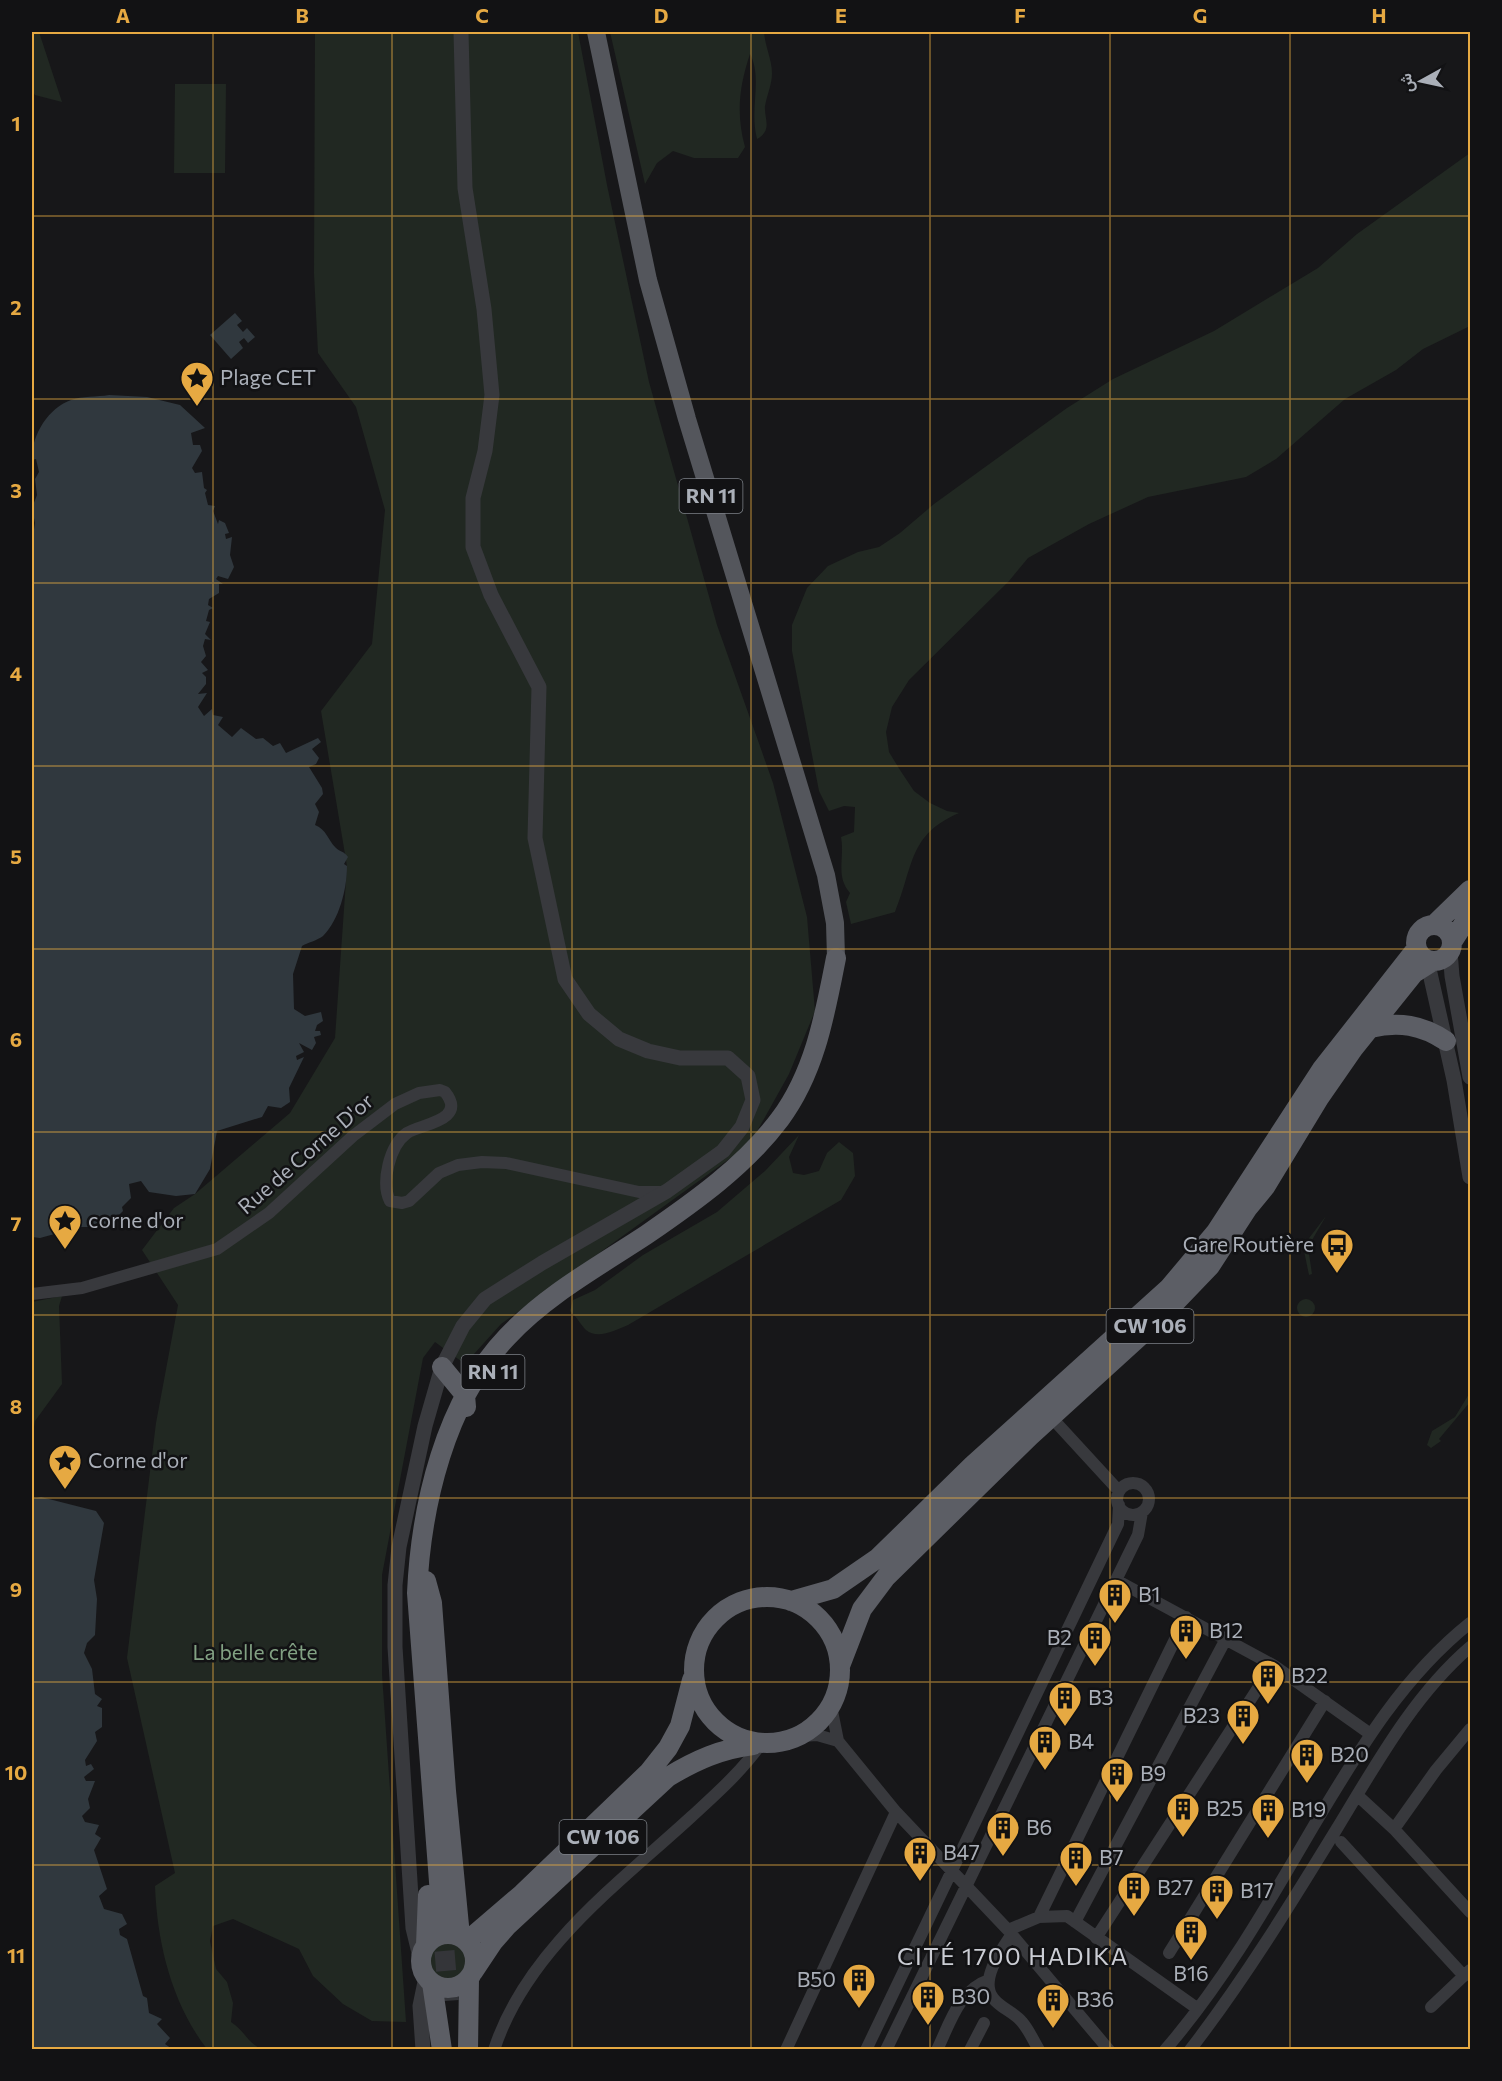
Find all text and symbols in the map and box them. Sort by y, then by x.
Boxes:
text: A [116,3,130,27]
text: B [295,3,309,27]
text: C [475,3,489,27]
text: D [654,3,668,27]
text: E [835,3,847,27]
text: F [1014,3,1026,27]
text: G [1193,3,1207,27]
text: H [1372,3,1387,27]
north arrow [1391,51,1451,111]
text: ش [1395,72,1417,94]
text: 1 [11,111,21,135]
text: 2 [10,295,22,319]
place icon: Plage CET [179,360,215,407]
place label: Plage CET [220,364,316,389]
text: 3 [10,478,22,502]
road number: RN 11 [680,479,742,513]
text: 4 [10,661,22,685]
text: 5 [10,844,22,868]
text: 6 [10,1027,22,1051]
street label: Rue de Corne D'or [232,1087,378,1218]
place icon: corne d'or [47,1203,83,1250]
place label: corne d'or [88,1207,184,1232]
text: 7 [11,1211,22,1235]
bus stop icon: Gare Routière [1319,1227,1355,1274]
place label: Gare Routière [1183,1231,1314,1256]
road number: CW 106 [1106,1309,1194,1343]
road number: RN 11 [462,1355,524,1389]
text: 8 [10,1394,22,1418]
place icon: Corne d'or [47,1443,83,1490]
place label: Corne d'or [88,1447,188,1472]
text: 9 [10,1577,22,1601]
building icon: B1 [1097,1577,1133,1624]
place label: B1 [1138,1581,1161,1606]
building icon: B12 [1168,1613,1204,1660]
place label: B12 [1209,1617,1243,1642]
building icon: B2 [1077,1620,1113,1667]
place label: B2 [1047,1624,1072,1649]
park label: La belle crête [192,1639,318,1664]
building icon: B22 [1250,1658,1286,1705]
place label: B22 [1291,1662,1328,1687]
building icon: B3 [1047,1680,1083,1727]
place label: B3 [1088,1684,1114,1709]
building icon: B23 [1225,1698,1261,1745]
place label: B23 [1183,1702,1220,1727]
building icon: B4 [1027,1724,1063,1771]
place label: B4 [1068,1728,1095,1753]
building icon: B20 [1289,1737,1325,1784]
place label: B20 [1330,1741,1369,1766]
building icon: B9 [1099,1756,1135,1803]
text: 10 [5,1760,27,1784]
place label: B9 [1140,1760,1166,1785]
building icon: B25 [1165,1791,1201,1838]
building icon: B19 [1250,1792,1286,1839]
place label: B25 [1206,1795,1243,1820]
place label: B19 [1291,1796,1326,1821]
building icon: B6 [985,1810,1021,1857]
place label: B6 [1026,1814,1052,1839]
road number: CW 106 [560,1820,646,1854]
building icon: B47 [902,1835,938,1882]
place label: B47 [943,1839,980,1864]
building icon: B7 [1058,1840,1094,1887]
place label: B7 [1099,1844,1124,1869]
building icon: B27 [1116,1870,1152,1917]
building icon: B17 [1199,1873,1235,1920]
place label: B27 [1157,1874,1193,1899]
place label: B17 [1240,1877,1274,1902]
building icon: B16 [1173,1914,1209,1961]
district label: CITÉ 1700 HADIKA [897,1941,1129,1970]
text: 11 [7,1943,25,1967]
place label: B16 [1173,1960,1209,1985]
building icon: B50 [841,1962,877,2009]
place label: B50 [797,1966,836,1991]
building icon: B30 [910,1979,946,2026]
building icon: B36 [1035,1982,1071,2029]
place label: B30 [951,1983,990,2008]
place label: B36 [1076,1986,1114,2011]

